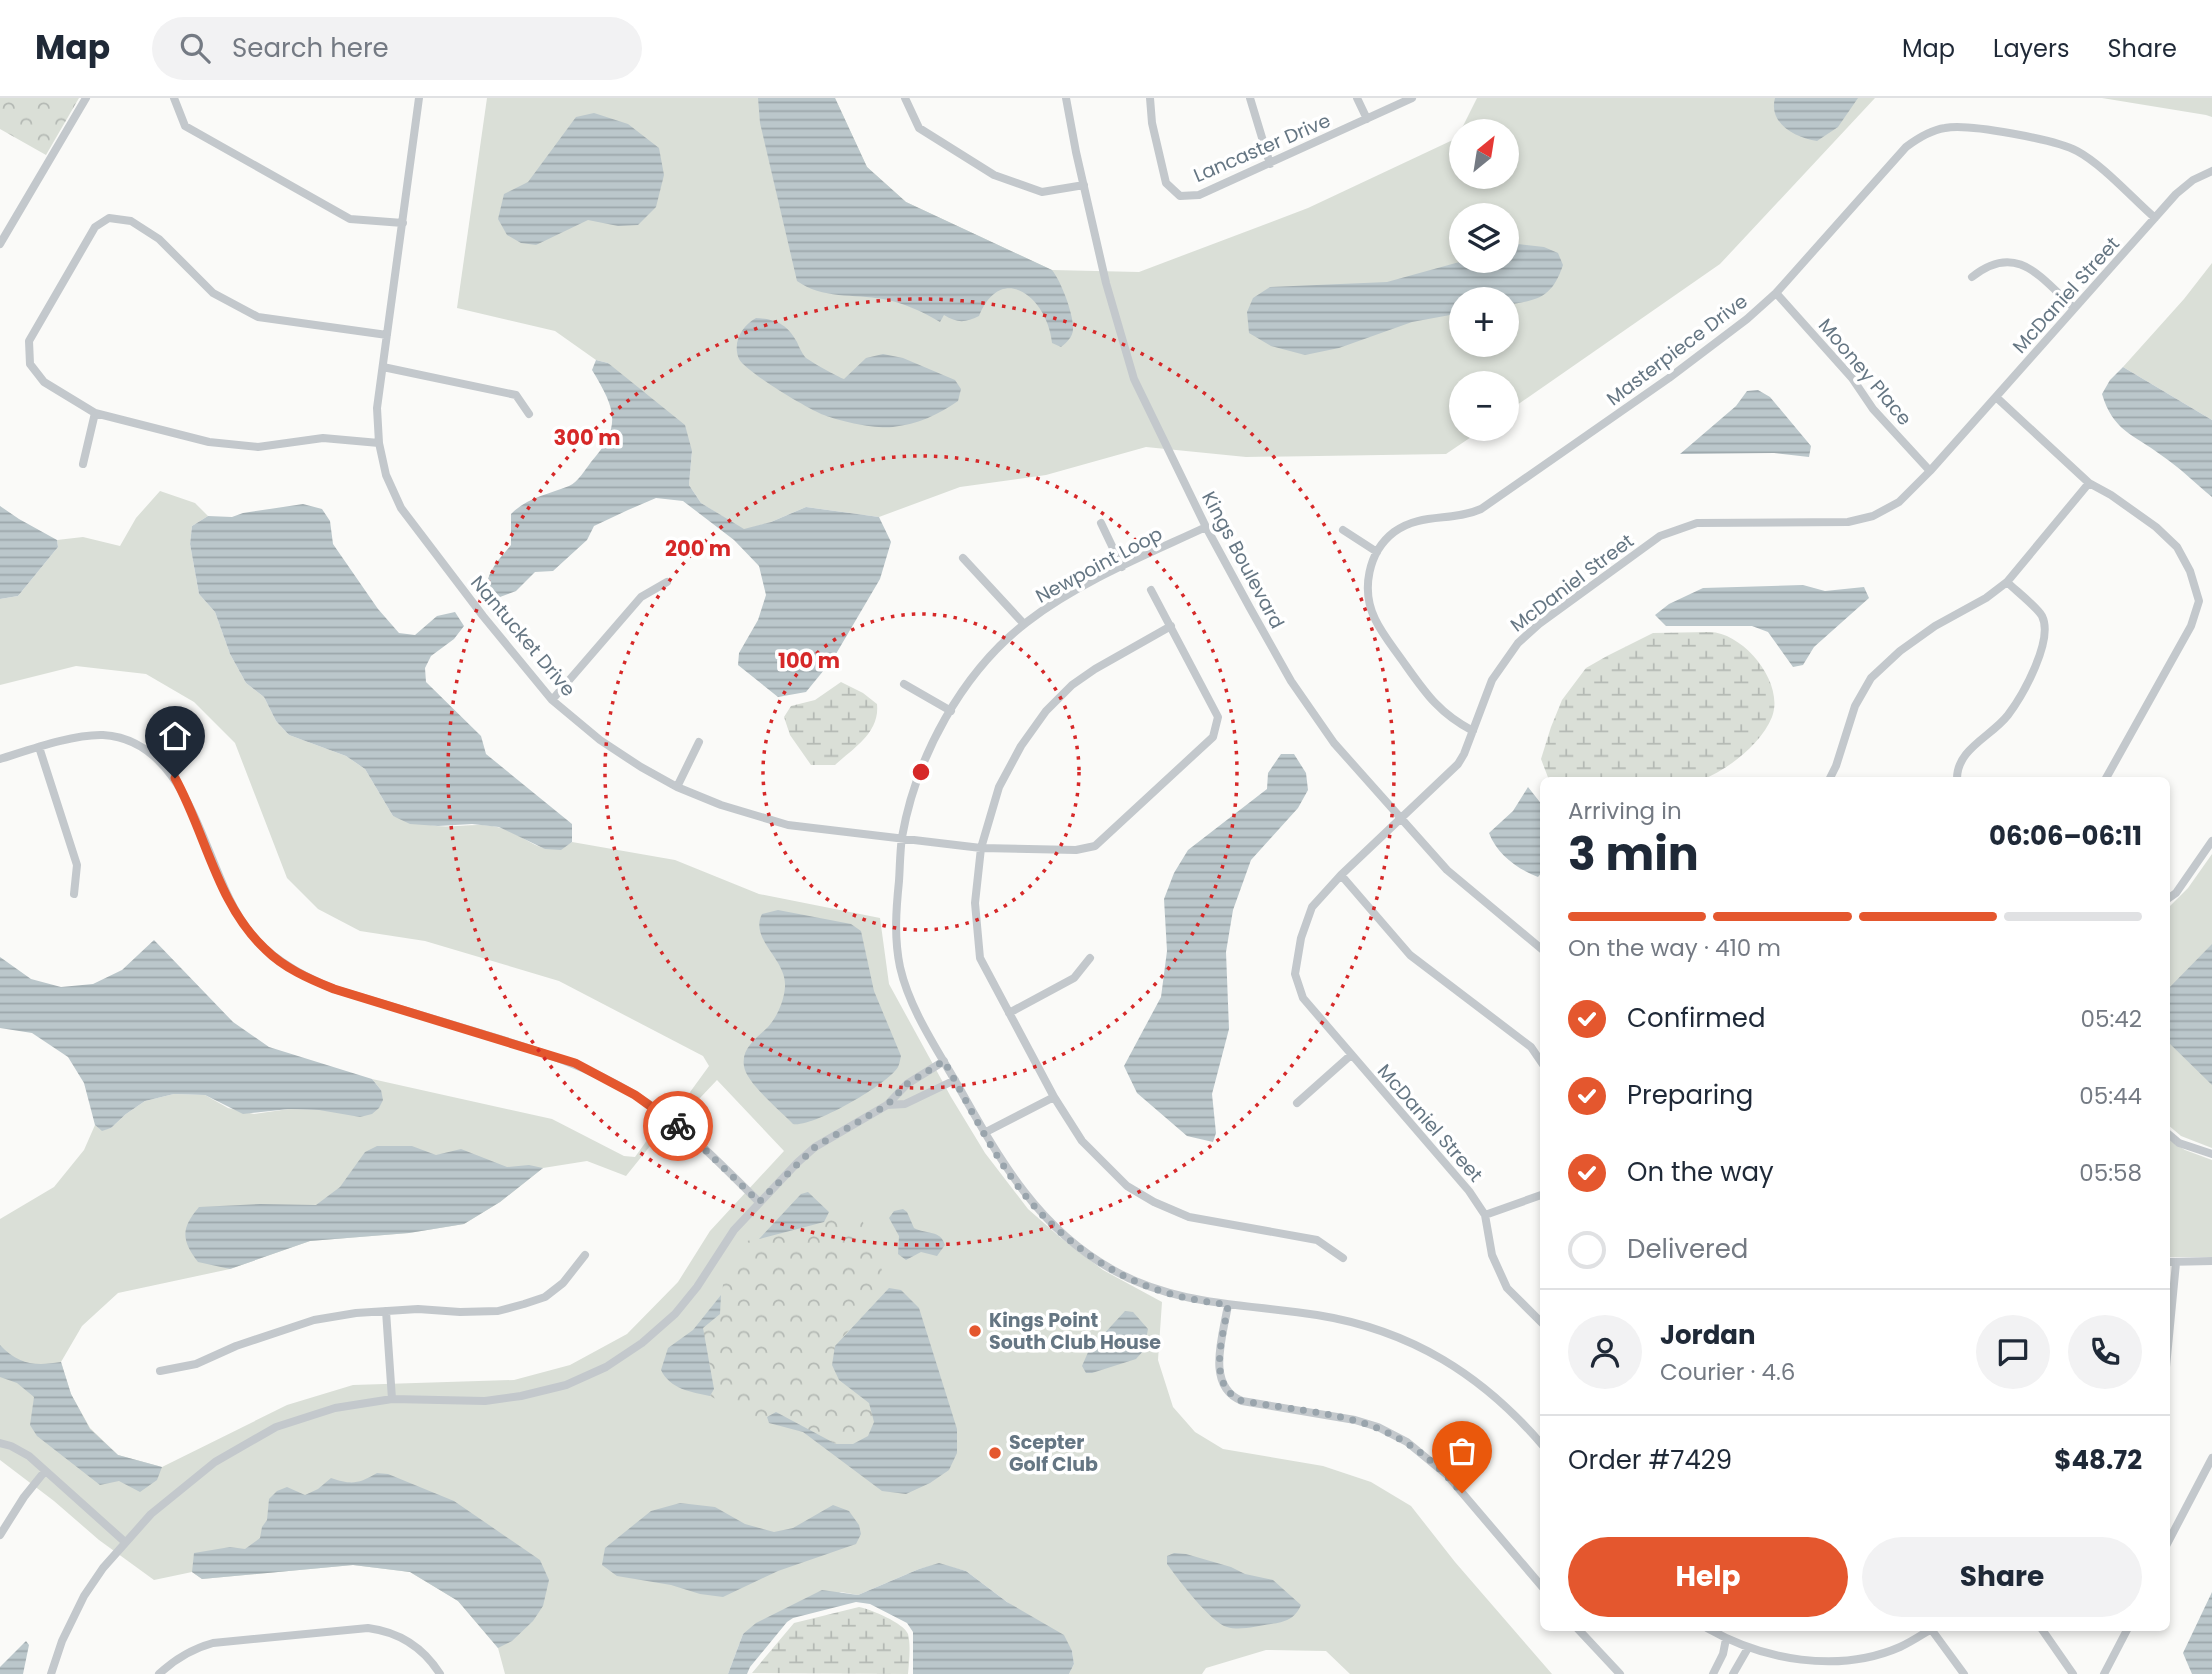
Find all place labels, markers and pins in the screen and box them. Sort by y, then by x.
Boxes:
pin [145,706,205,778]
centre of rings [909,760,933,784]
place label: Kings Point South Club House [989,1307,1161,1356]
marker: Kings Point South Club House [967,1323,983,1339]
pin [1432,1421,1492,1493]
place label: Scepter Golf Club [1009,1429,1098,1478]
marker: Scepter Golf Club [987,1445,1003,1461]

